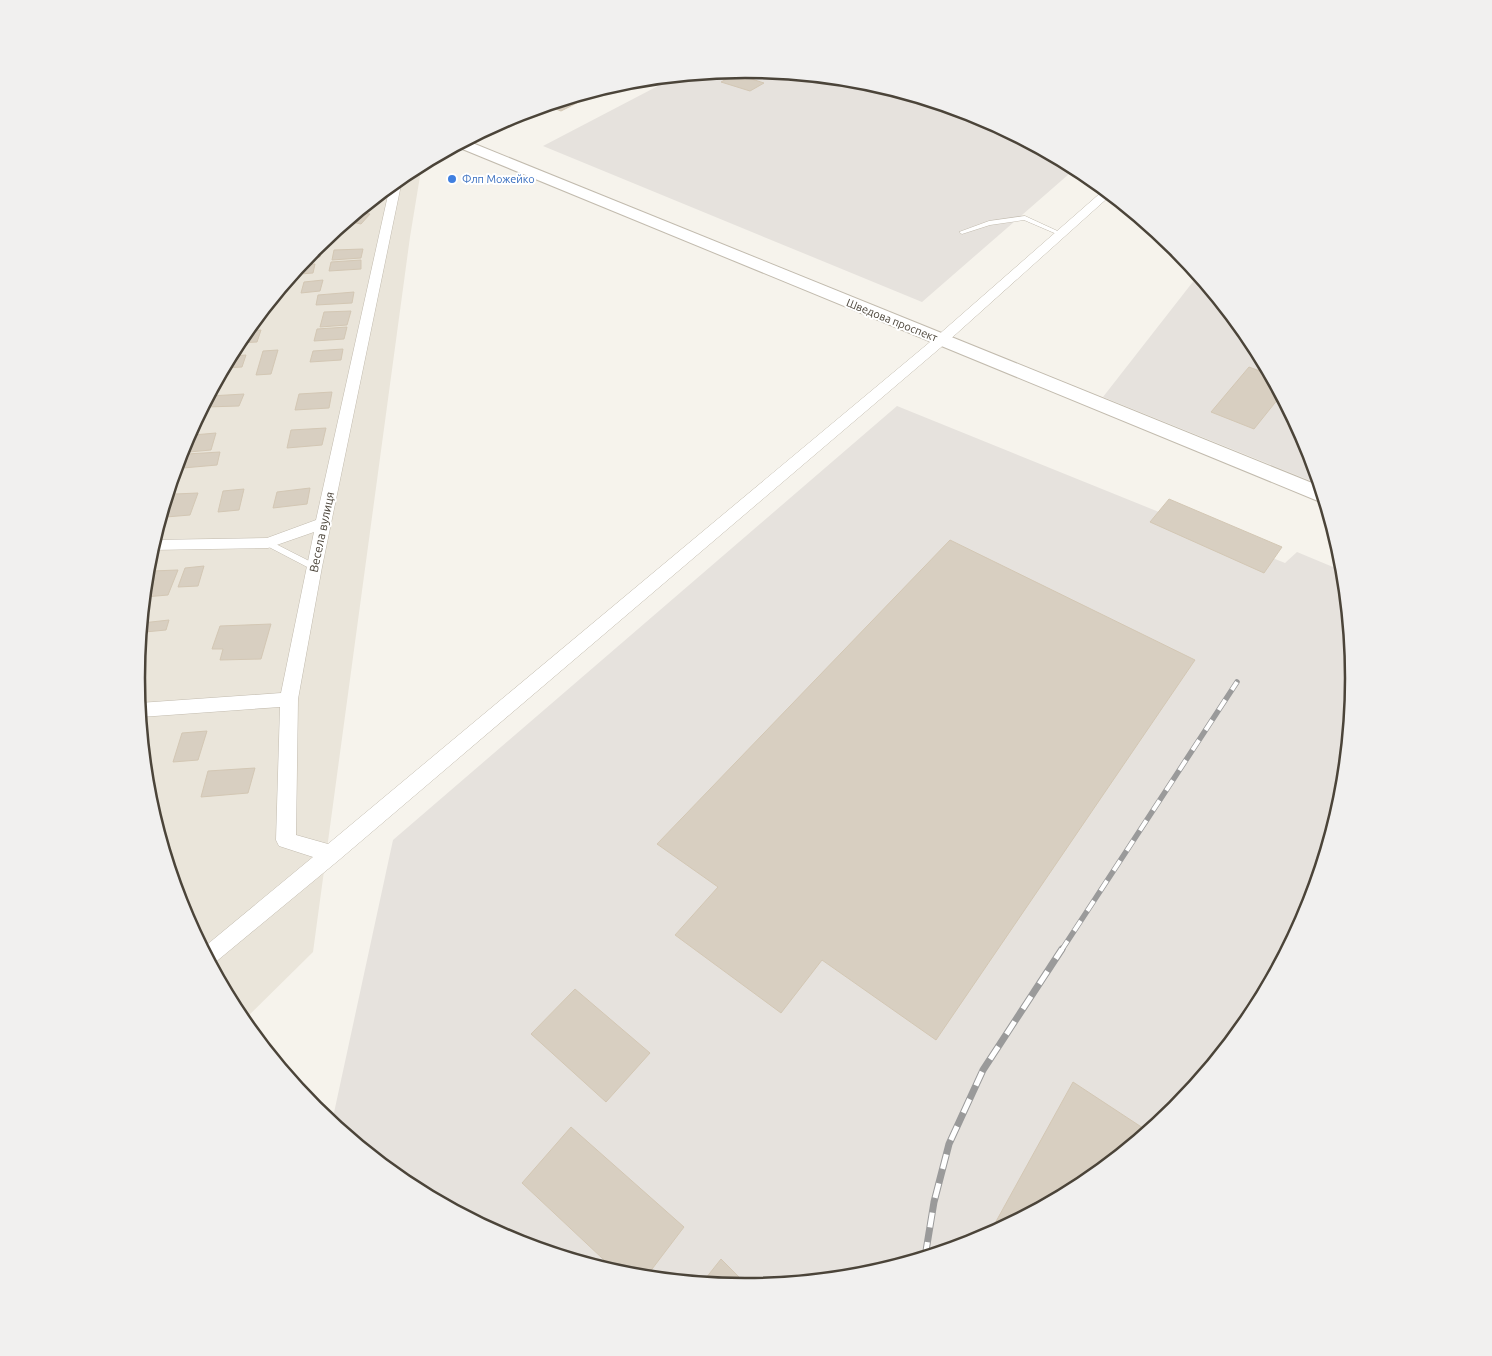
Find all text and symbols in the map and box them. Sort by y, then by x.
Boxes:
marker: Флп Можейко [446,173,458,185]
place label: Флп Можейко [462,173,535,185]
street label: Шведова проспект [845,296,939,344]
street label: Весела вулиця [307,490,336,573]

